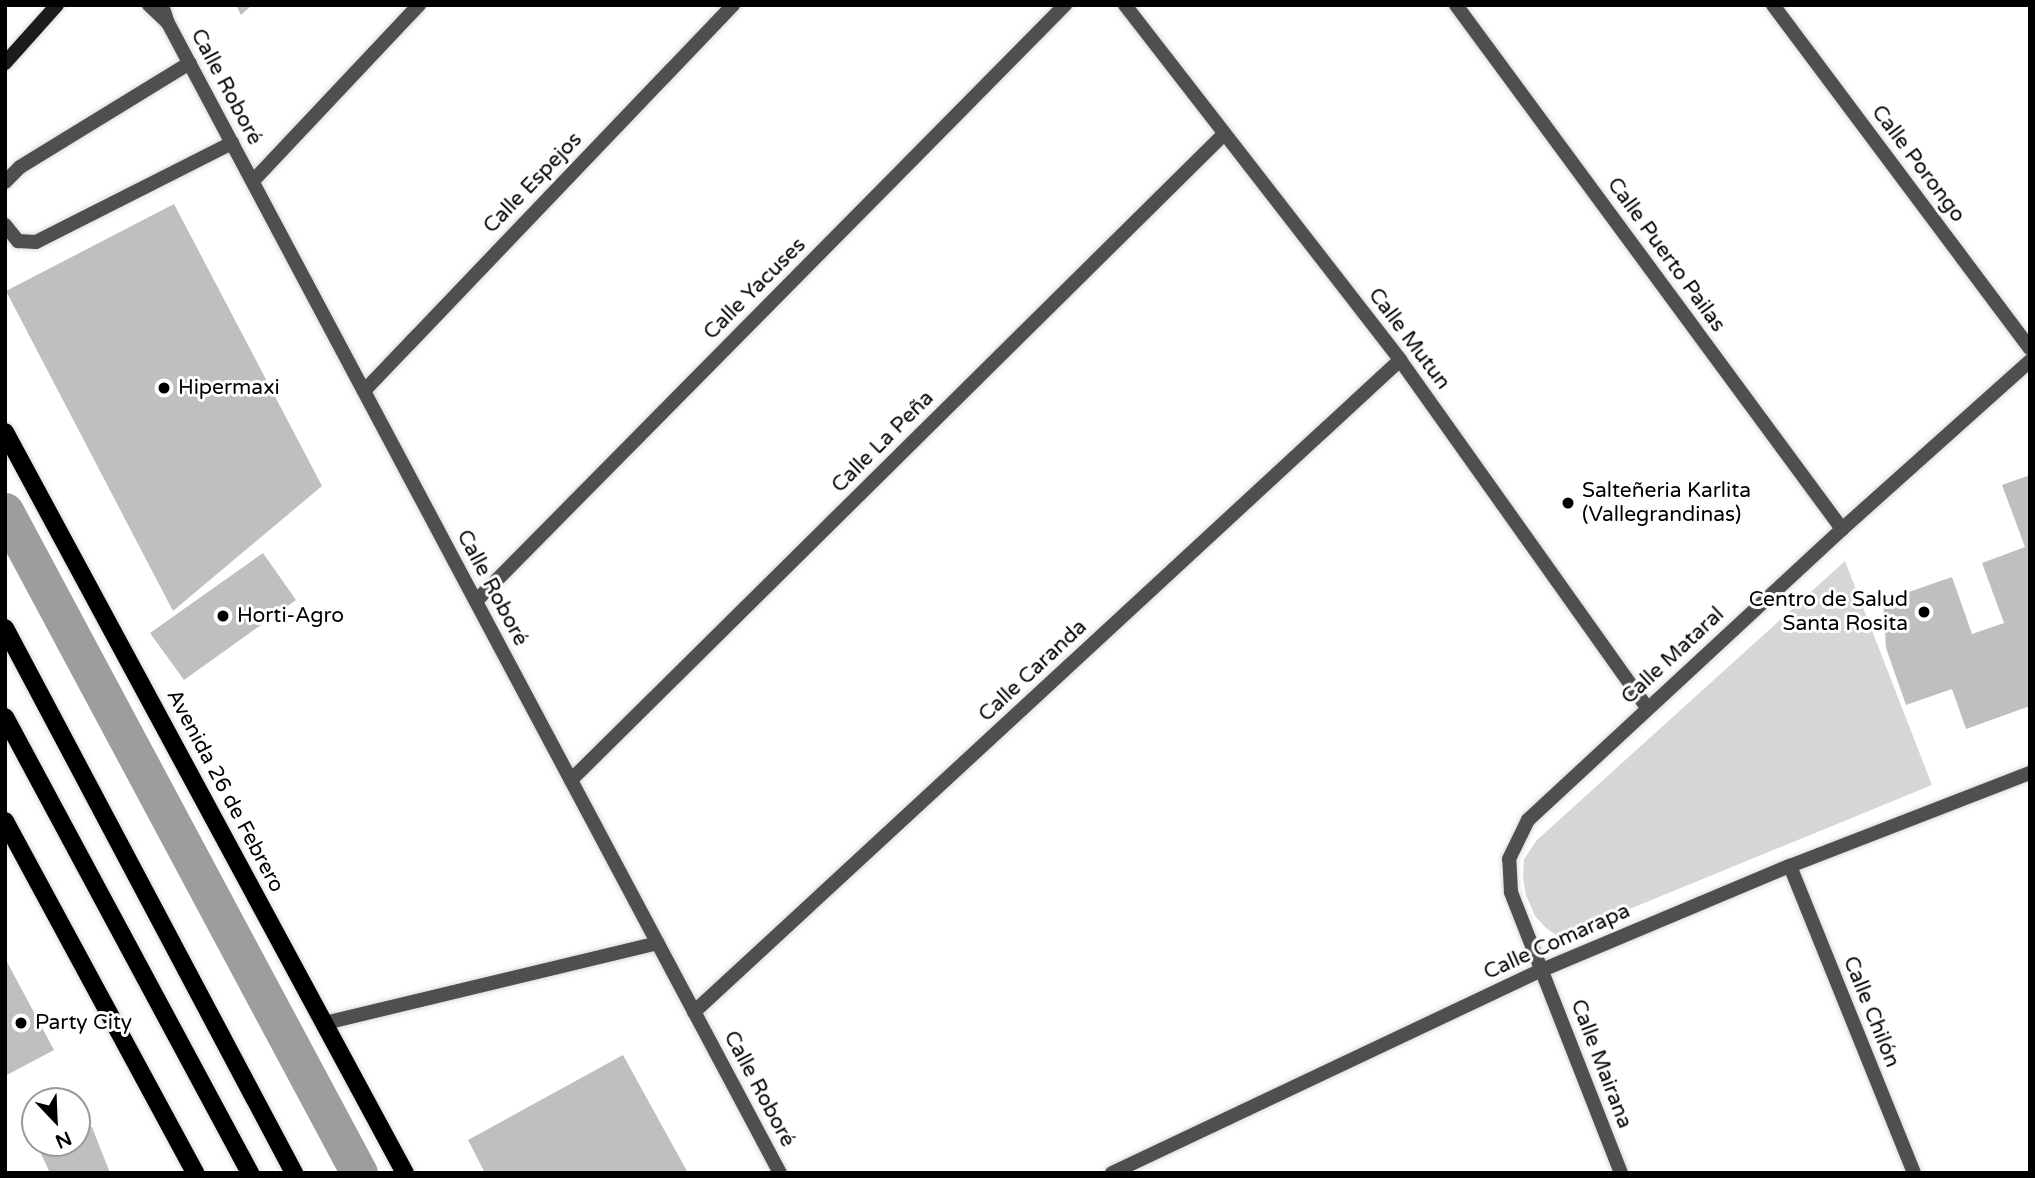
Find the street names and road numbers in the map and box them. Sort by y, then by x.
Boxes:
street label: Calle Roboré [185,25,267,149]
street label: Calle Porongo [1866,100,1970,228]
street label: Calle Espejos [478,127,588,239]
street label: Calle Puerto Pailas [1602,173,1730,337]
street label: Calle Yacuses [699,233,811,345]
street label: Calle Mutun [1363,283,1455,395]
street label: Calle La Peña [827,386,939,498]
street label: Calle Roboré [451,526,533,650]
street label: Calle Mataral [1617,602,1729,710]
street label: Calle Caranda [974,615,1092,727]
street label: Avenida 26 de Febrero [161,685,289,897]
street label: Calle Comarapa [1480,899,1634,985]
street label: Calle Chilón [1837,953,1905,1071]
street label: Calle Mairana [1565,996,1637,1132]
street label: Calle Roboré [718,1027,800,1151]

